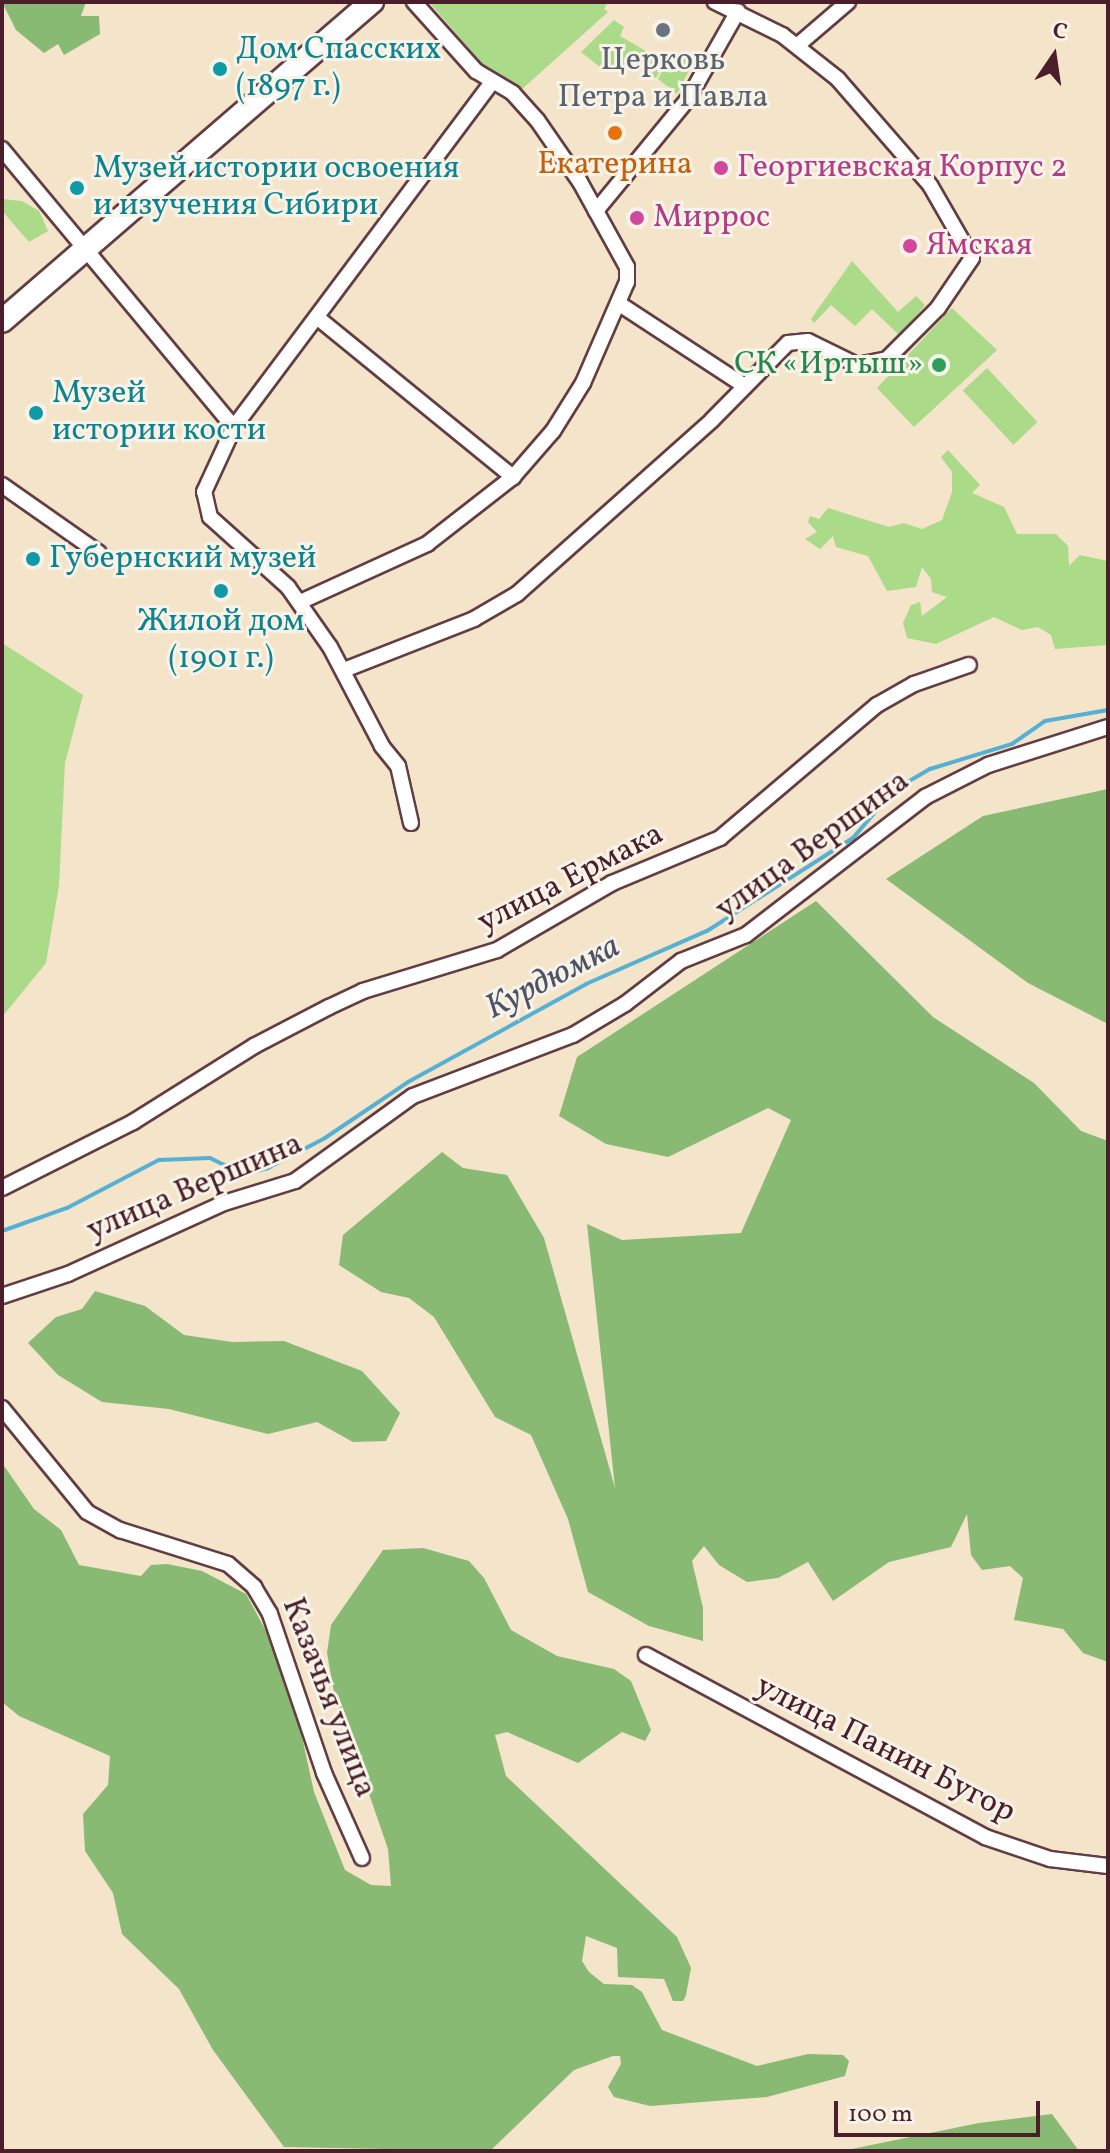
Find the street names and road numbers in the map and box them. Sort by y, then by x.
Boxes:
street label: улица Вершина [709,763,917,929]
street label: улица Ермака [472,816,670,942]
street label: улица Вершина [81,1125,309,1251]
street label: Казачья улица [272,1592,384,1804]
street label: улица Панин Бугор [749,1668,1021,1832]

